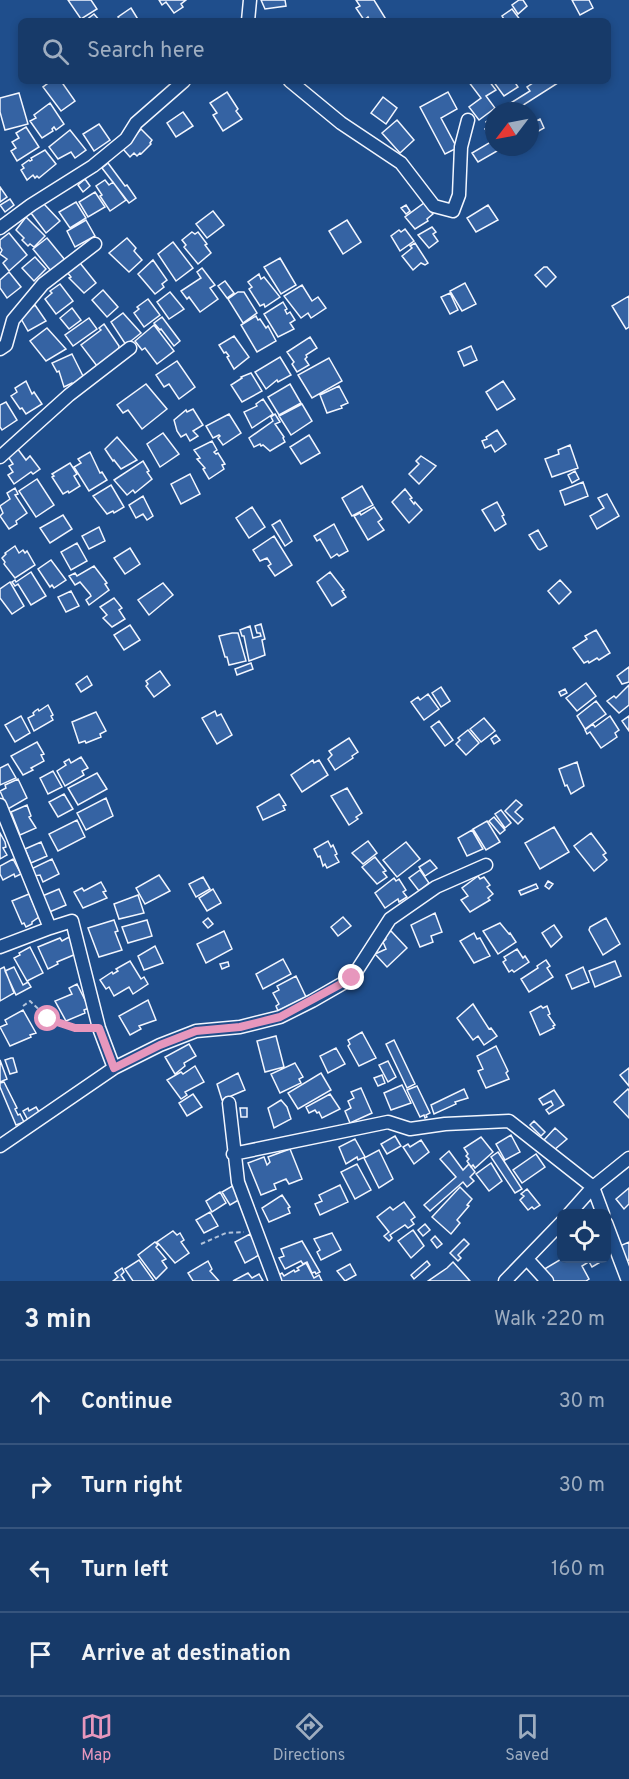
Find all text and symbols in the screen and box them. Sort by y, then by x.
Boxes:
search box [18,18,611,84]
icon: search [39,35,72,68]
text: Search here [87,38,205,65]
north arrow [485,102,539,156]
route end [338,964,364,990]
route start [34,1005,60,1031]
map controls [557,1209,611,1263]
button: locate [557,1209,611,1263]
text: 3 min [24,1304,92,1337]
text: Walk · 220 m [494,1307,605,1333]
icon: ahead [24,1386,57,1419]
text: Continue [81,1389,172,1416]
text: 30 m [559,1389,605,1415]
icon: right [24,1470,57,1503]
text: Turn right [81,1473,183,1500]
text: 30 m [559,1473,605,1499]
icon: left [24,1554,57,1587]
text: Turn left [81,1557,169,1584]
text: 160 m [551,1557,605,1583]
icon: arrive [24,1638,57,1671]
text: Arrive at destination [81,1641,291,1668]
tab: Map [80,1710,113,1766]
tab: Directions [273,1710,345,1766]
tab: Saved [505,1710,549,1766]

